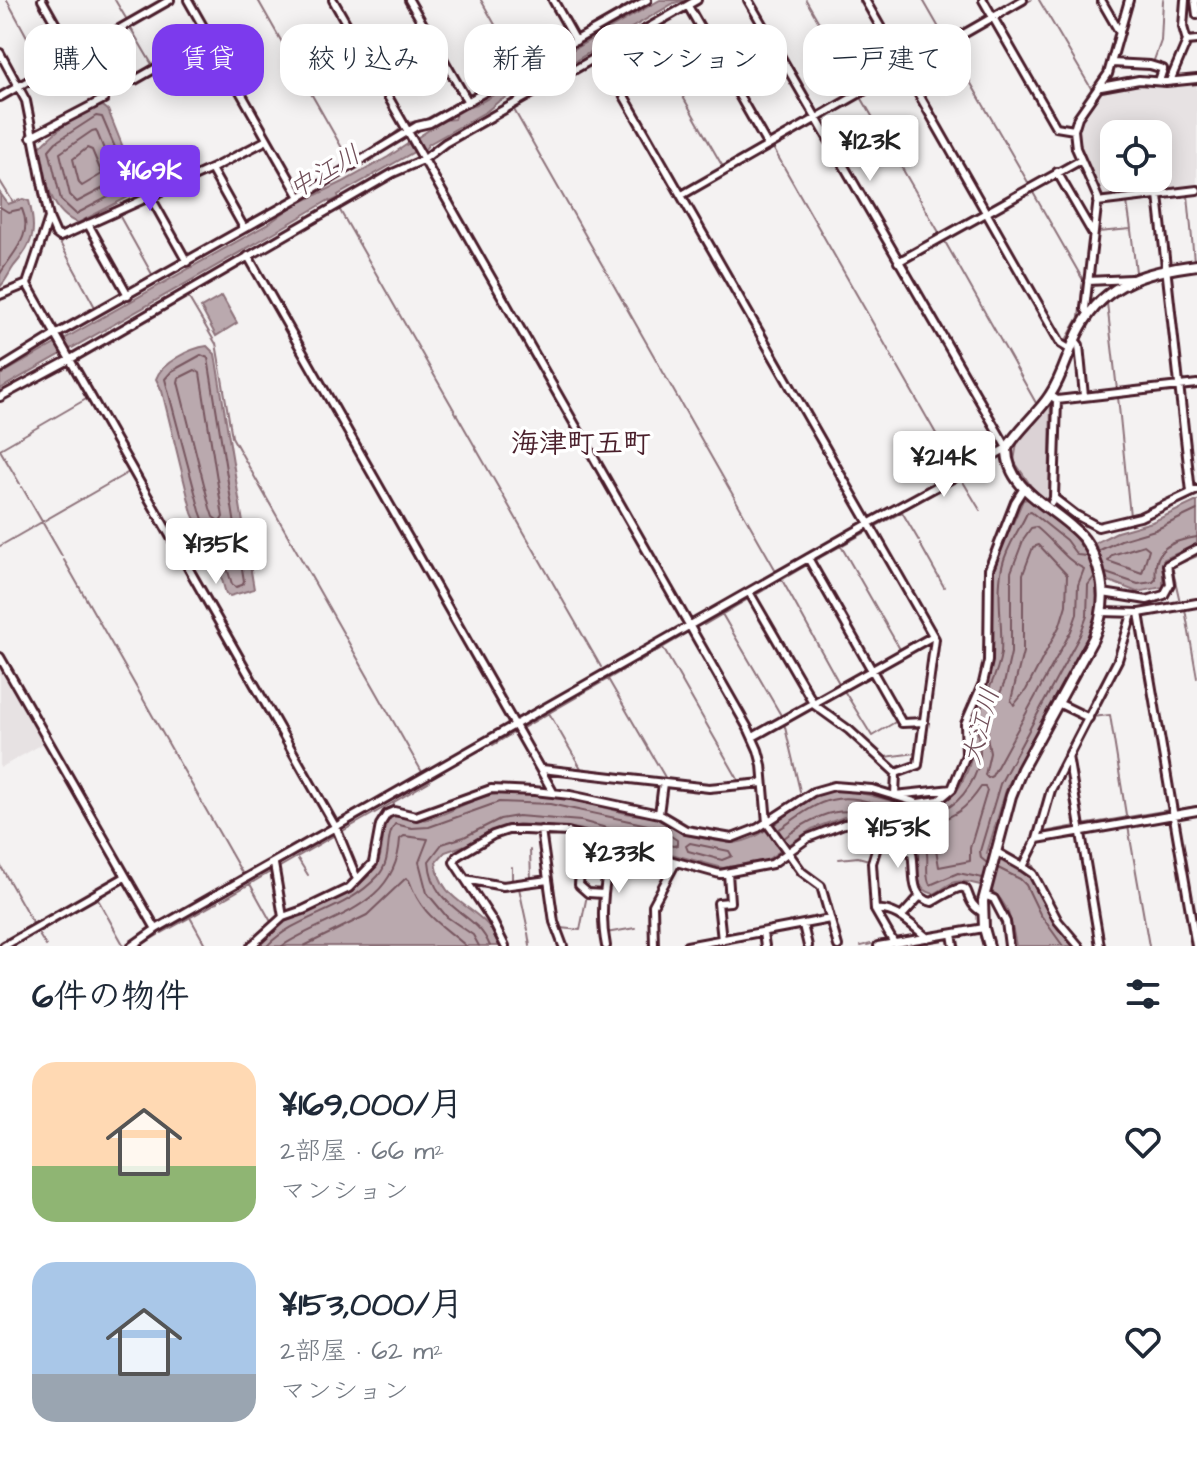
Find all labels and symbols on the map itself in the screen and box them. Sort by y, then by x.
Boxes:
pin: ¥123K [814,115,926,183]
water label: 中江川 [282,137,367,207]
pin: ¥169K [94,145,206,213]
district label: 海津町五町 [511,424,651,463]
pin: ¥214K [888,431,1000,499]
pin: ¥135K [160,518,272,586]
water label: 大江川 [953,684,1008,769]
pin: ¥153K [842,802,954,870]
pin: ¥233K [563,827,675,895]

